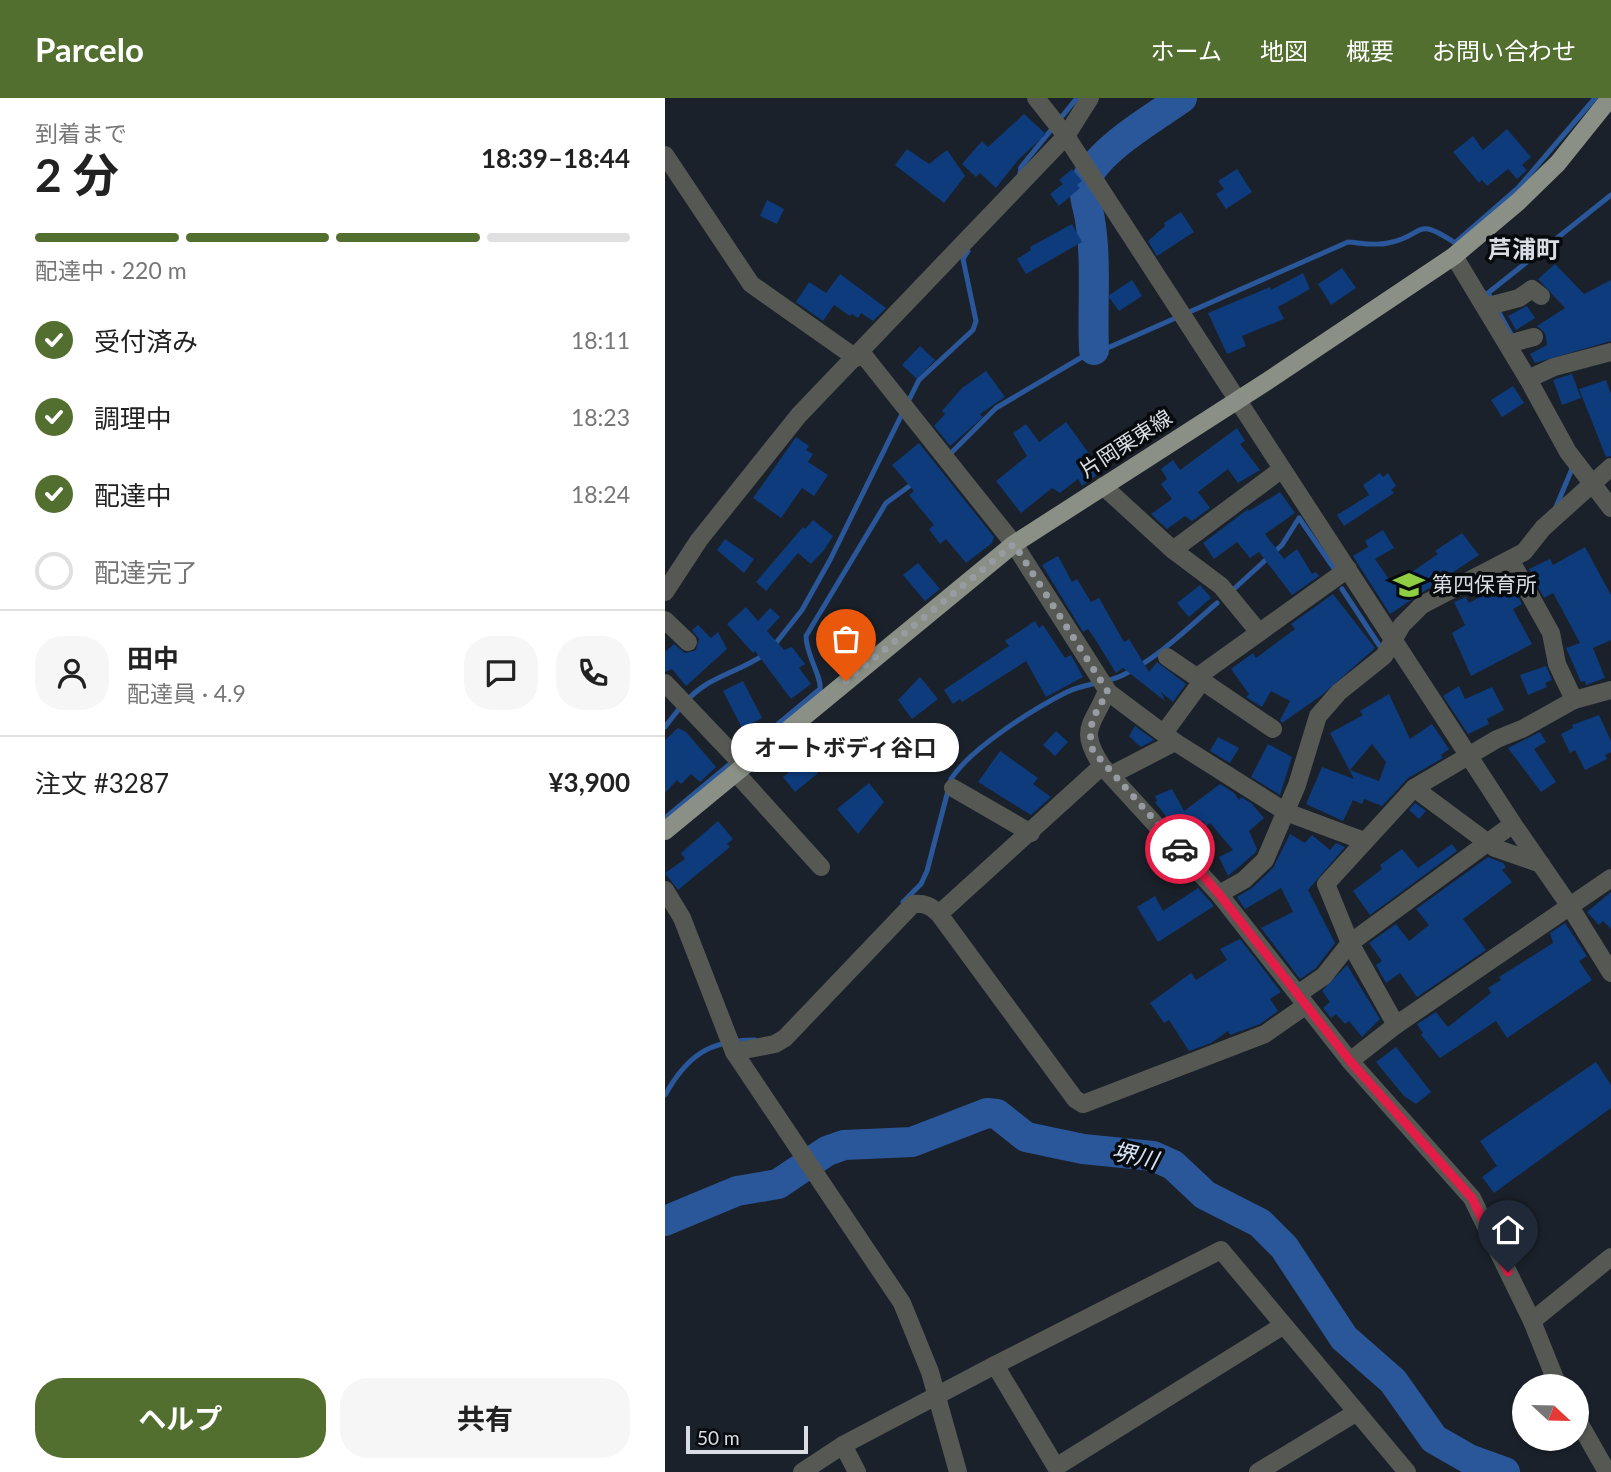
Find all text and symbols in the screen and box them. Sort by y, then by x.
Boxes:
text: Parcelo [35,29,144,69]
text: ホーム [1151,36,1222,65]
text: 地図 [1260,36,1308,65]
text: 概要 [1346,36,1394,65]
text: お問い合わせ [1432,36,1576,65]
text: 到着まで [35,119,127,147]
text: 18:39–18:44 [481,142,630,174]
text: 2 分 [35,147,119,202]
district label: 芦浦町 [1488,234,1560,263]
text: 配達中 · 220 m [35,256,187,284]
icon: check [35,321,73,359]
text: 受付済み [94,325,198,357]
text: 18:11 [571,326,630,354]
icon: check [35,398,73,436]
text: 調理中 [94,402,172,434]
text: 18:23 [571,403,630,431]
street label: 片岡栗東線 [1074,404,1176,482]
icon: check [35,475,73,513]
text: 配達中 [94,479,172,511]
text: 18:24 [571,480,630,508]
text: 配達完了 [94,556,198,588]
school or university icon: 第四保育所 [1392,568,1426,602]
place label: 第四保育所 [1432,571,1537,596]
pin [816,609,876,681]
icon: bag [827,620,865,658]
button: person [35,636,109,710]
button: chat [464,636,538,710]
button: phone [556,636,630,710]
text: 田中 [127,642,179,674]
text: 配達員 · 4.9 [127,679,246,707]
callout: オートボディ谷口 [732,723,960,772]
text: オートボディ谷口 [754,733,936,761]
text: ¥3,900 [549,766,630,798]
text: 注文 #3287 [35,767,169,799]
courier [1145,814,1215,884]
icon: car [1161,830,1199,868]
water label: 堺川 [1110,1136,1164,1175]
pin [1478,1200,1538,1272]
icon: home [1489,1211,1527,1249]
north arrow [1512,1374,1589,1451]
map controls [1512,1374,1589,1451]
button: ヘルプ [35,1378,326,1458]
button: 共有 [340,1378,630,1458]
scale bar [686,1423,809,1455]
text: 50 m [697,1426,740,1449]

